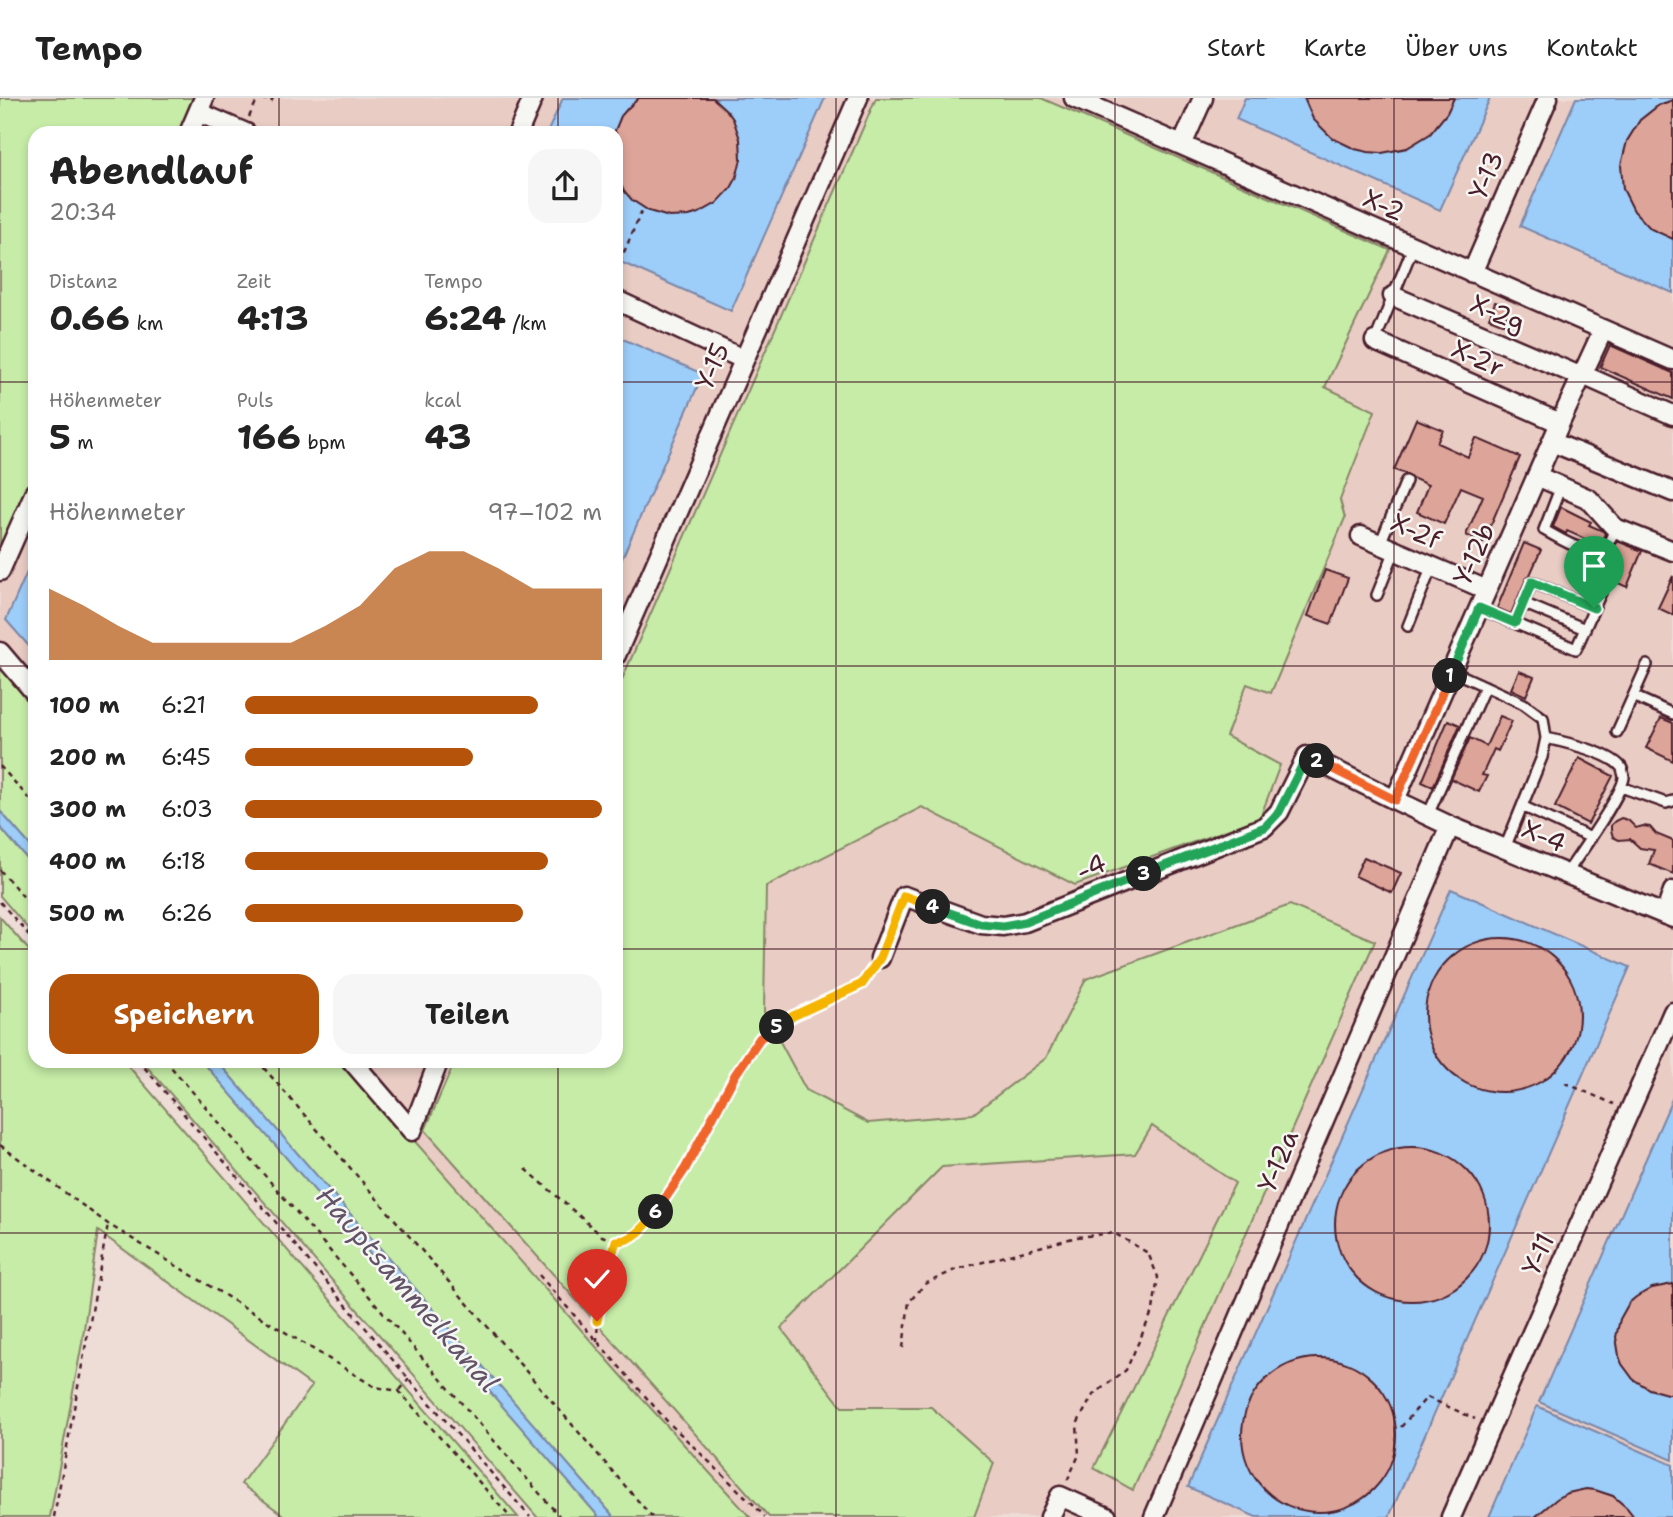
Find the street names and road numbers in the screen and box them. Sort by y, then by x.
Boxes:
street label: Y-13 [1460,145,1511,204]
street label: X-2 [1358,180,1410,229]
street label: X-2g [1465,285,1531,340]
street label: X-2r [1446,331,1510,384]
street label: Y-15 [686,337,737,395]
street label: X-2f [1386,504,1447,557]
street label: Y-12b [1444,517,1503,590]
street label: X-4 [1517,811,1571,860]
street label: -4 [1071,845,1111,888]
street label: Y-12a [1249,1124,1306,1197]
street label: Y-11 [1513,1227,1562,1280]

